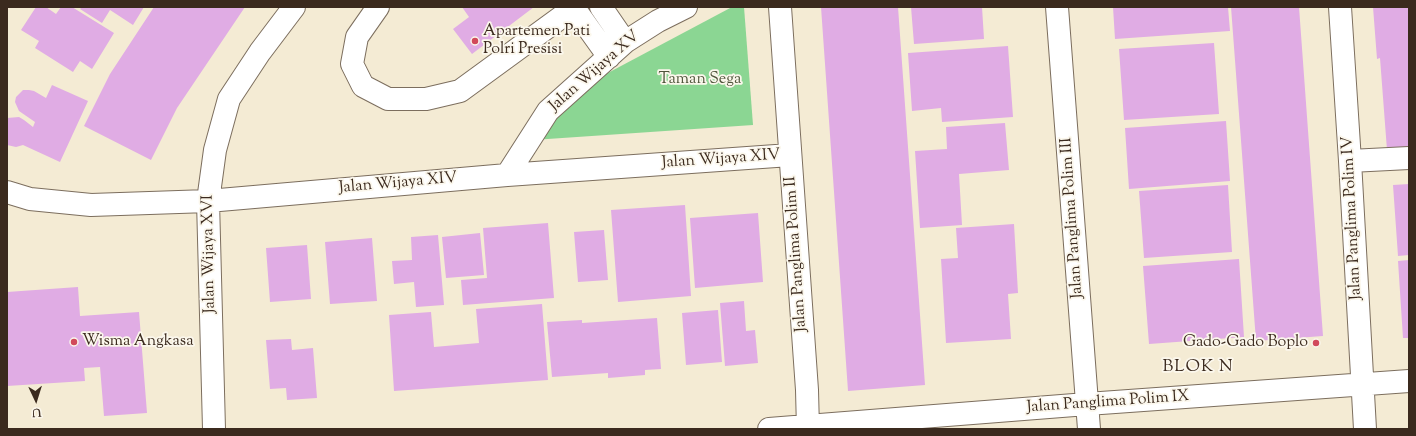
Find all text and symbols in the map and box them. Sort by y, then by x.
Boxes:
place label: Apartemen Pati Polri Presisi [483,22,590,60]
street label: Jalan Wijaya XV [546,28,644,116]
marker: Apartemen Pati Polri Presisi [470,36,480,46]
park label: Taman Sega [659,70,741,90]
street label: Jalan Panglima Polim IV [1339,136,1367,300]
street label: Jalan Panglima Polim III [1058,137,1088,299]
street label: Jalan Wijaya XIV [661,146,781,174]
street label: Jalan Wijaya XIV [338,169,458,199]
street label: Jalan Panglima Polim II [782,175,812,333]
street label: Jalan Wijaya XVI [199,195,221,313]
place label: Wisma Angkasa [82,332,194,352]
place label: Gado-Gado Boplo [1183,333,1308,353]
marker: Wisma Angkasa [69,337,79,347]
marker: Gado-Gado Boplo [1311,338,1321,348]
district label: BLOK N [1163,358,1233,378]
north arrow [16,380,56,420]
street label: Jalan Panglima Polim IX [1026,388,1190,418]
text: U [32,404,42,420]

